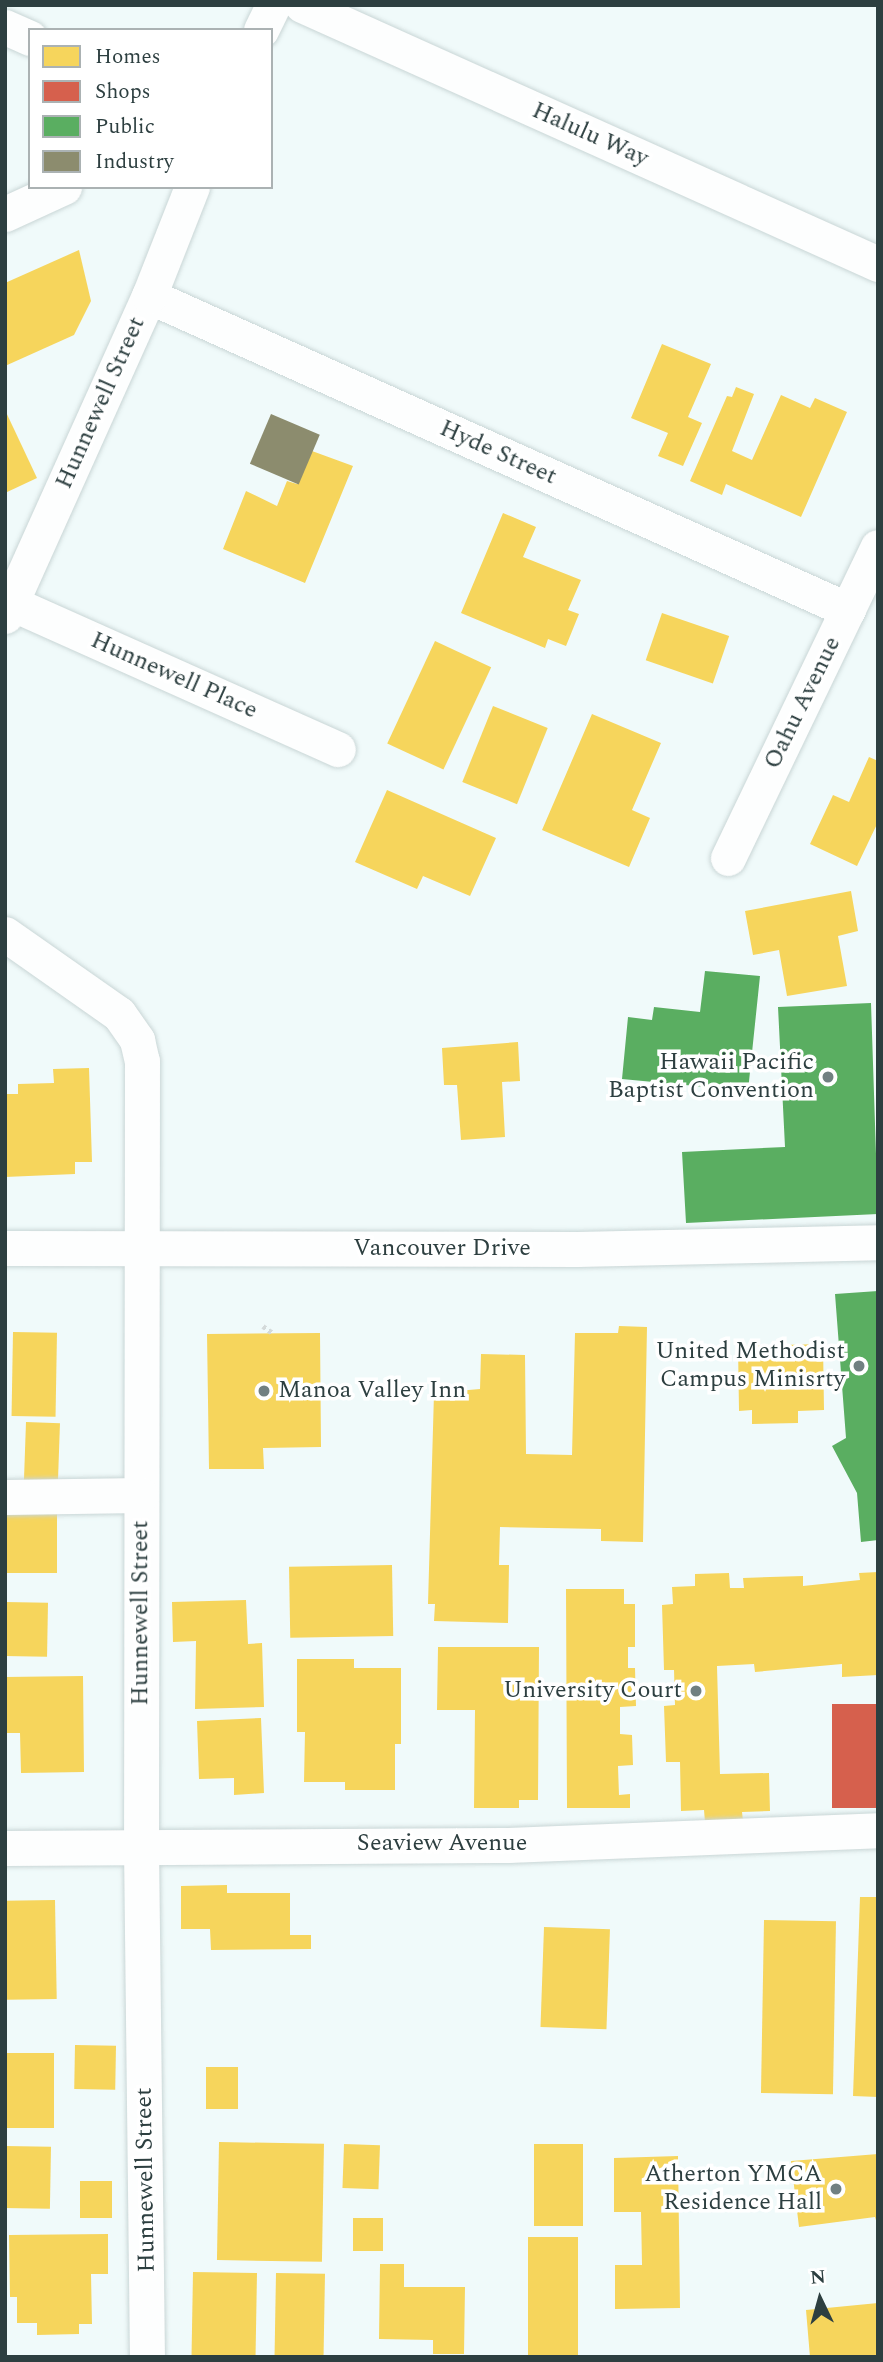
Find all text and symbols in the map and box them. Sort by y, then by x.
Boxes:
legend [28,28,273,189]
text: Homes [95,41,161,73]
text: Shops [95,76,151,108]
street label: Halulu Way [527,97,653,173]
text: Public [95,111,155,143]
text: Industry [95,146,174,178]
street label: Hunnewell Street [50,313,152,493]
street label: Hyde Street [435,414,561,492]
street label: Hunnewell Place [86,626,262,726]
street label: Oahu Avenue [759,632,847,774]
place label: Hawaii Pacific Baptist Convention [608,1049,814,1105]
marker: Hawaii Pacific Baptist Convention [820,1069,836,1085]
street label: Vancouver Drive [353,1235,531,1263]
place label: United Methodist Campus Minisrty [655,1338,845,1394]
marker: United Methodist Campus Minisrty [851,1358,867,1374]
place label: Manoa Valley Inn [278,1377,466,1405]
marker: Manoa Valley Inn [256,1383,272,1399]
street label: Hunnewell Street [127,1520,155,1706]
place label: University Court [503,1677,682,1705]
marker: University Court [688,1683,704,1699]
street label: Seaview Avenue [357,1830,527,1858]
street label: Hunnewell Street [130,2087,162,2273]
place label: Atherton YMCA Residence Hall [645,2161,822,2217]
marker: Atherton YMCA Residence Hall [828,2181,844,2197]
text: N [809,2262,827,2293]
north arrow [785,2264,855,2334]

